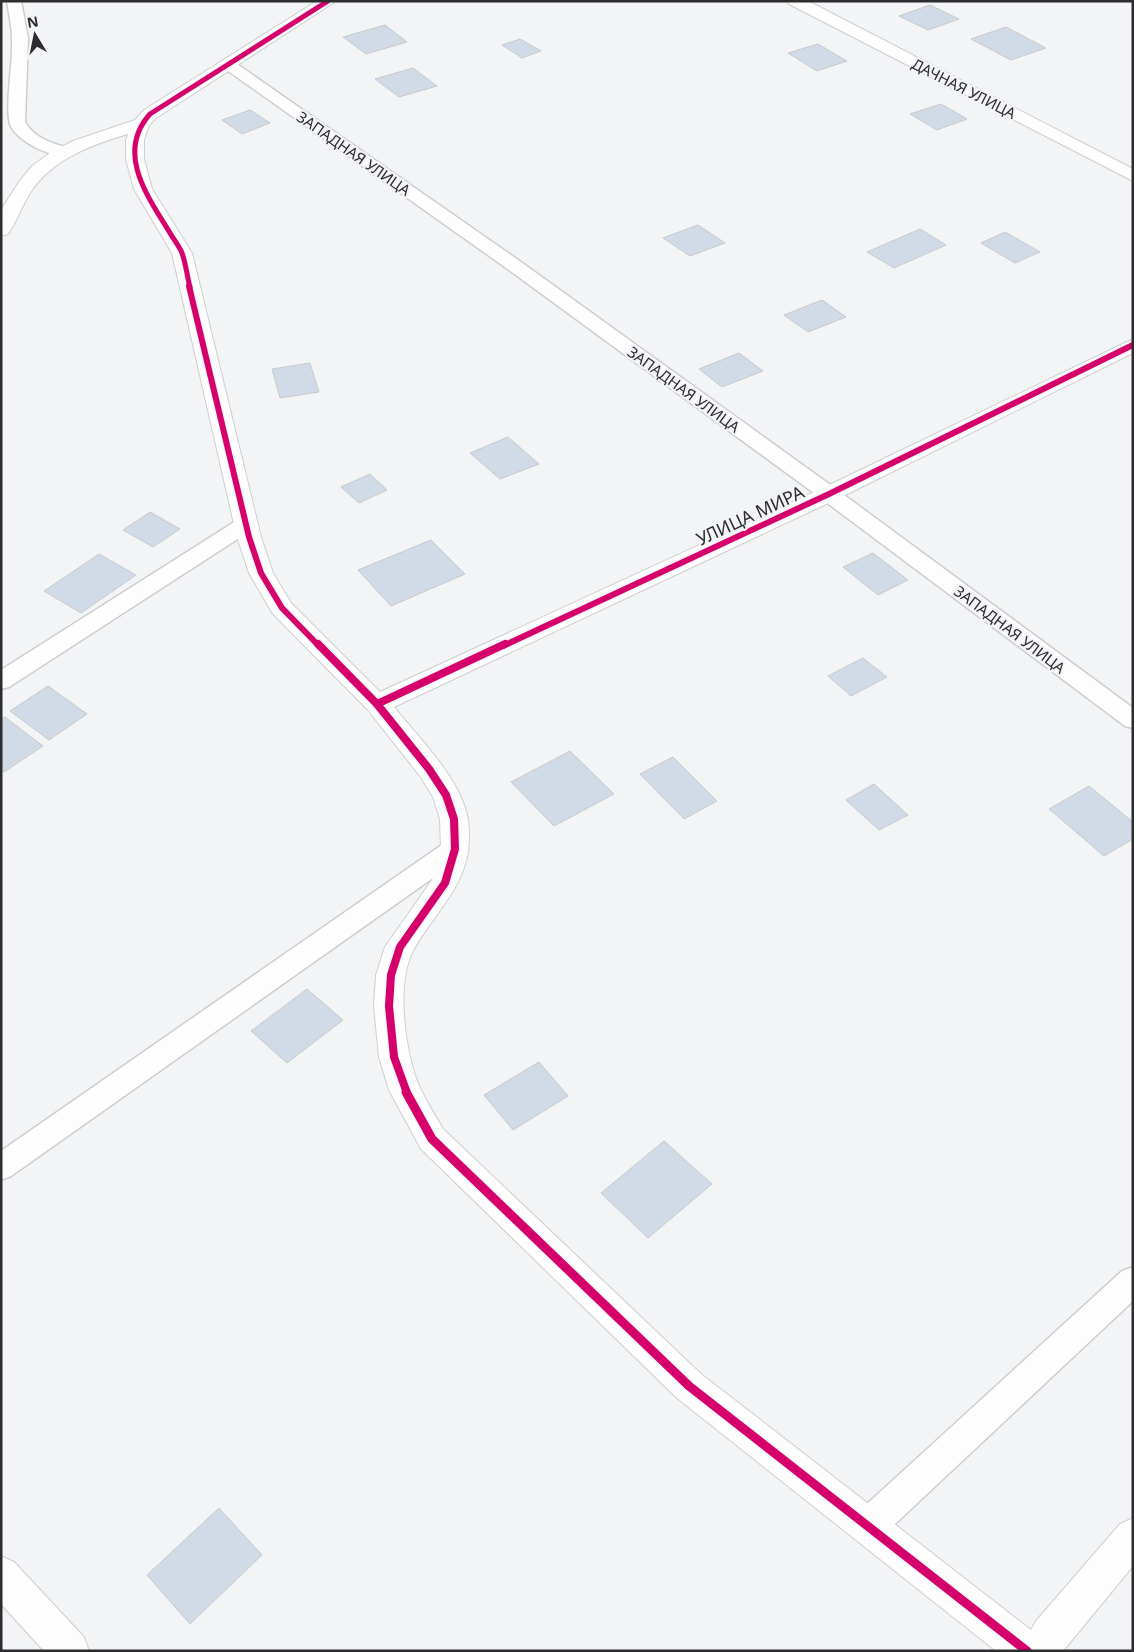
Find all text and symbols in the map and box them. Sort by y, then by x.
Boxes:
north arrow [10,10,60,60]
text: N [25,11,40,32]
street label: ДАЧНАЯ УЛИЦА [909,53,1020,123]
street label: ЗАПАДНАЯ УЛИЦА [293,106,415,200]
street label: ЗАПАДНАЯ УЛИЦА [624,341,745,437]
street label: УЛИЦА МИРА [692,479,808,551]
street label: ЗАПАДНАЯ УЛИЦА [950,581,1070,678]

